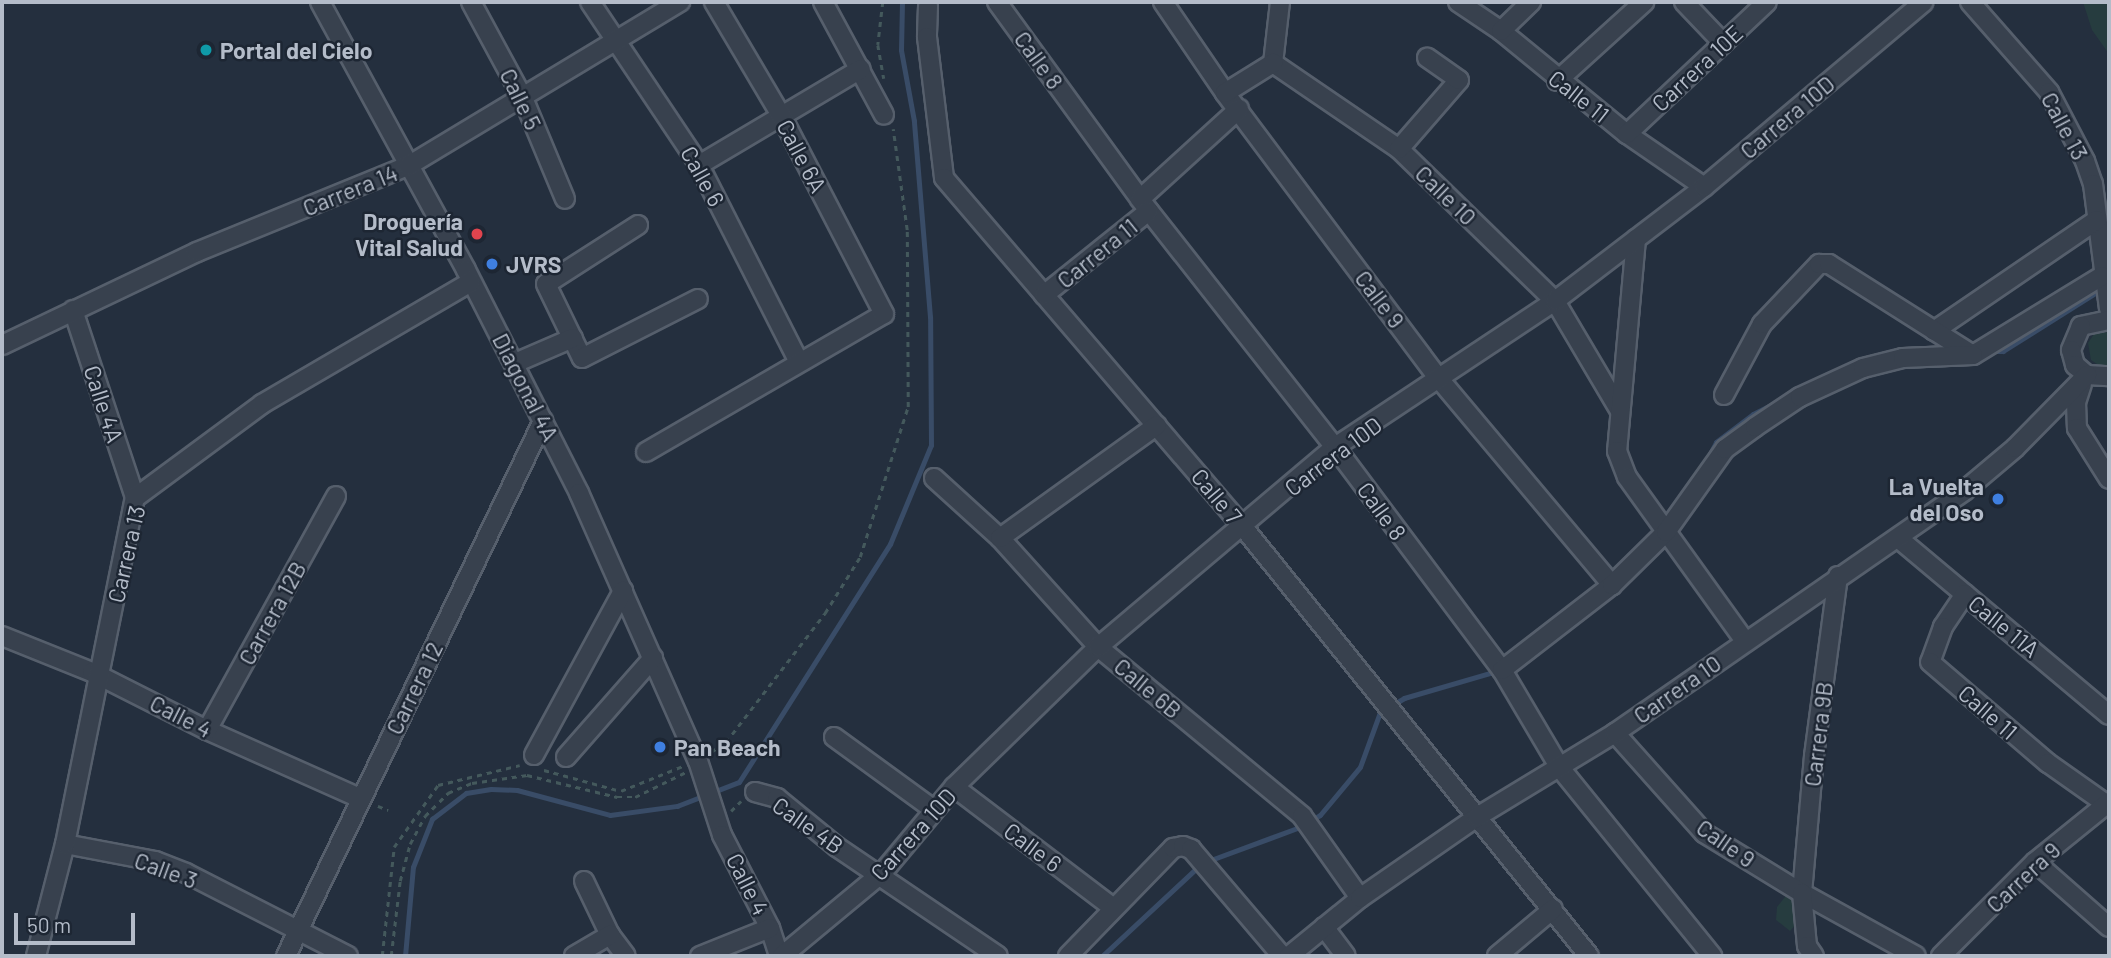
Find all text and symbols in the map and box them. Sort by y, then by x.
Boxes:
street label: Carrera 10E [1646,19,1748,117]
street label: Calle 8 [1009,26,1069,94]
place label: Portal del Cielo [220,36,373,64]
marker: Portal del Cielo [198,42,214,58]
street label: Calle 5 [494,64,548,134]
street label: Calle 11 [1543,64,1615,128]
street label: Carrera 10D [1734,70,1840,164]
street label: Calle 13 [2036,87,2094,165]
street label: Calle 6A [771,115,833,197]
street label: Calle 6 [675,141,731,211]
street label: Carrera 14 [299,159,401,221]
street label: Calle 10 [1410,159,1482,231]
place label: Droguería Vital Salud [355,207,463,261]
street label: Carrera 11 [1051,212,1143,294]
marker: Droguería Vital Salud [469,226,485,242]
place label: JVRS [506,250,562,278]
marker: JVRS [484,256,500,272]
street label: Calle 9 [1349,265,1411,333]
street label: Diagonal 4A [487,328,565,446]
street label: Calle 4A [79,362,129,446]
street label: Carrera 10D [1279,411,1387,501]
street label: Calle 7 [1186,463,1248,529]
place label: La Vuelta del Oso [1889,472,1984,526]
street label: Calle 8 [1352,477,1412,545]
marker: La Vuelta del Oso [1990,491,2006,507]
street label: Carrera 13 [101,503,151,605]
street label: Carrera 12B [232,556,312,670]
street label: Calle 11A [1963,589,2045,663]
street label: Carrera 12 [380,637,448,739]
street label: Carrera 10 [1628,649,1726,729]
street label: Calle 6B [1109,652,1187,724]
street label: Calle 11 [1953,679,2023,745]
street label: Carrera 9B [1798,680,1838,788]
street label: Calle 4 [145,689,217,743]
place label: Pan Beach [674,733,781,761]
marker: Pan Beach [652,739,668,755]
street label: Carrera 10D [864,782,962,886]
street label: Calle 4B [767,791,849,859]
street label: Calle 9 [1691,813,1761,873]
street label: Calle 6 [999,816,1067,878]
street label: Carrera 9 [1980,836,2066,918]
street label: Calle 3 [131,846,201,894]
street label: Calle 4 [721,848,775,920]
scale bar [18,898,138,942]
text: 50 m [27,912,71,937]

